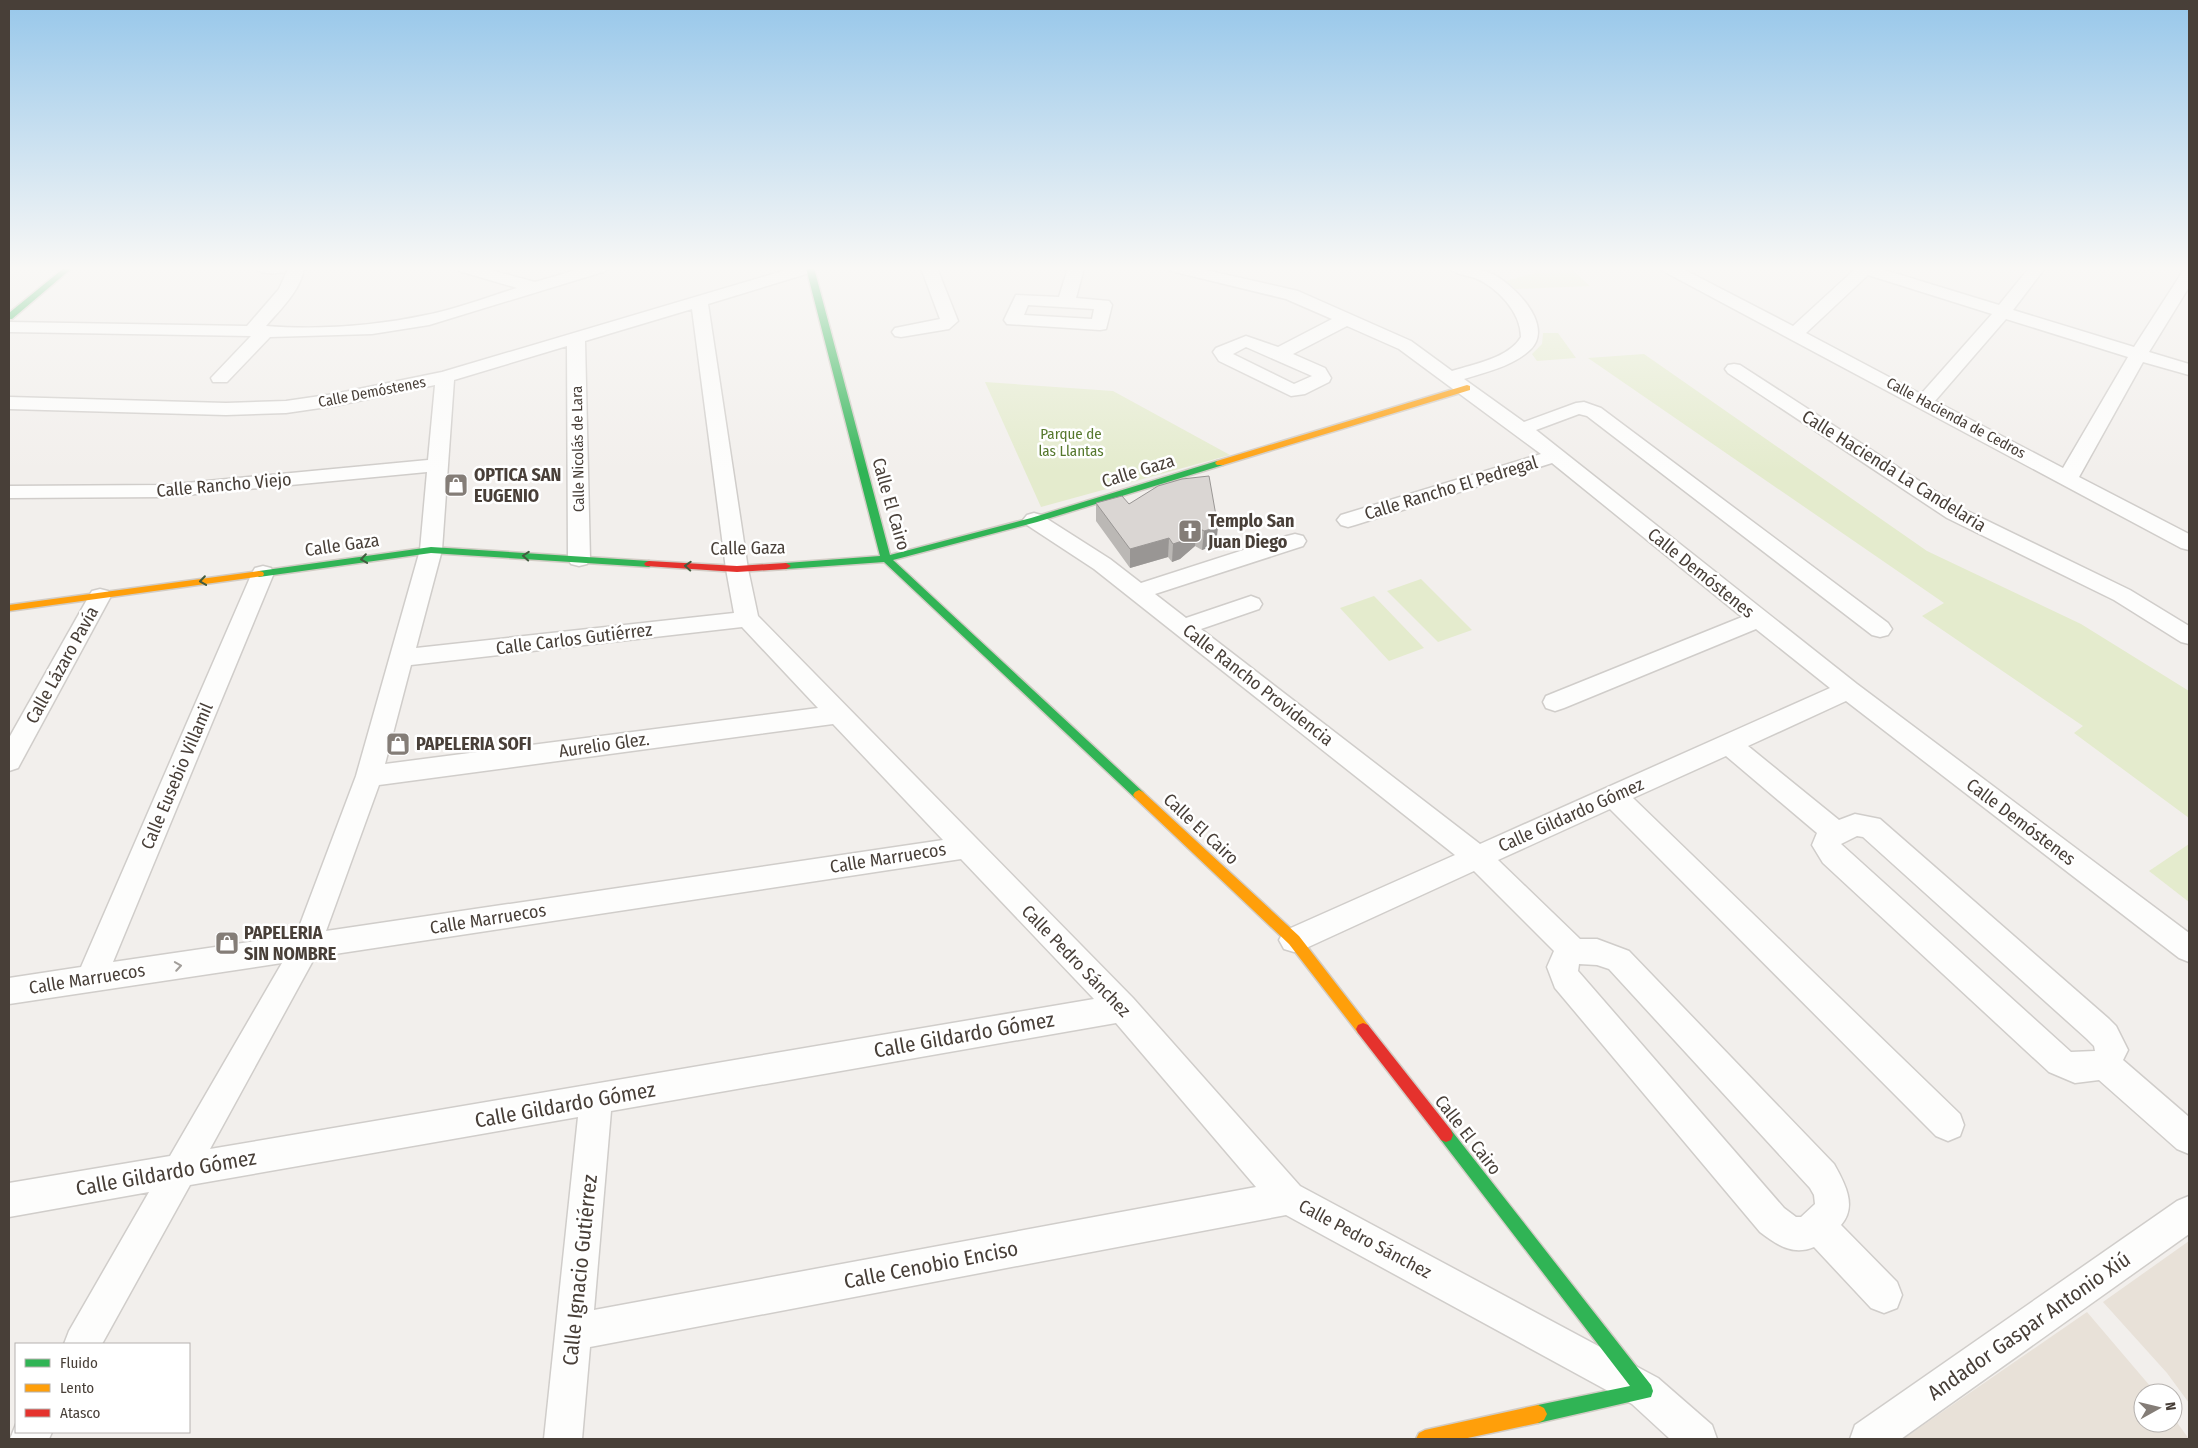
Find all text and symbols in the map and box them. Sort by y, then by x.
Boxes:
street label: Calle Demóstenes [317,373,427,411]
street label: Calle Hacienda de Cedros [1883,374,2029,462]
street label: Calle Nicolás de Lara [568,386,588,512]
street label: Calle Hacienda La Candelaria [1798,405,1990,537]
park label: Parque de las Llantas [1038,425,1104,460]
street label: Calle Gaza [1099,449,1177,492]
street label: Calle Rancho El Pedregal [1362,451,1540,525]
street label: Calle El Cairo [867,455,915,553]
place label: OPTICA SAN EUGENIO [474,464,561,507]
street label: Calle Rancho Viejo [156,468,292,502]
shop icon: OPTICA SAN EUGENIO [443,472,469,498]
place label: Templo San Juan Diego [1207,510,1294,553]
church icon: Templo San Juan Diego [1177,518,1203,544]
street label: Calle Demóstenes [1643,523,1759,623]
street label: Calle Gaza [303,529,381,561]
street label: Calle Gaza [710,536,786,560]
one-way arrow [522,551,530,562]
one-way arrow [360,554,369,564]
one-way arrow [684,561,692,572]
one-way arrow [199,576,208,586]
street label: Calle Lázaro Pavía [21,602,103,727]
street label: Calle Carlos Gutiérrez [495,619,653,659]
street label: Calle Rancho Providencia [1178,619,1338,751]
street label: Calle Eusebio Villamil [136,699,218,853]
street label: Aurelio Glez. [557,728,651,762]
shop icon: PAPELERIA SOFI [385,731,411,757]
place label: PAPELERIA SOFI [416,733,532,755]
street label: Calle Gildardo Gómez [1495,773,1647,857]
street label: Calle Demóstenes [1962,774,2080,870]
street label: Calle El Cairo [1159,789,1243,869]
street label: Calle Marruecos [828,838,948,878]
street label: Calle Marruecos [428,899,548,939]
street label: Calle Pedro Sánchez [1017,900,1135,1022]
place label: PAPELERIA SIN NOMBRE [244,922,337,965]
shop icon: PAPELERIA SIN NOMBRE [214,930,240,956]
street label: Calle Marruecos [27,959,147,999]
one-way arrow [174,961,182,971]
street label: Calle Gildardo Gómez [872,1006,1056,1064]
street label: Calle Gildardo Gómez [473,1076,657,1134]
street label: Calle El Cairo [1430,1091,1506,1179]
street label: Calle Gildardo Gómez [74,1144,258,1202]
street label: Calle Ignacio Gutiérrez [557,1173,603,1367]
street label: Calle Pedro Sánchez [1295,1195,1435,1283]
street label: Calle Cenobio Enciso [842,1235,1020,1295]
street label: Andador Gaspar Antonio Xiú [1923,1246,2135,1406]
legend [15,1343,190,1433]
text: Fluido [60,1354,98,1372]
text: Lento [60,1379,94,1397]
north arrow [2133,1383,2183,1433]
text: N [2161,1401,2179,1412]
text: Atasco [60,1404,100,1422]

